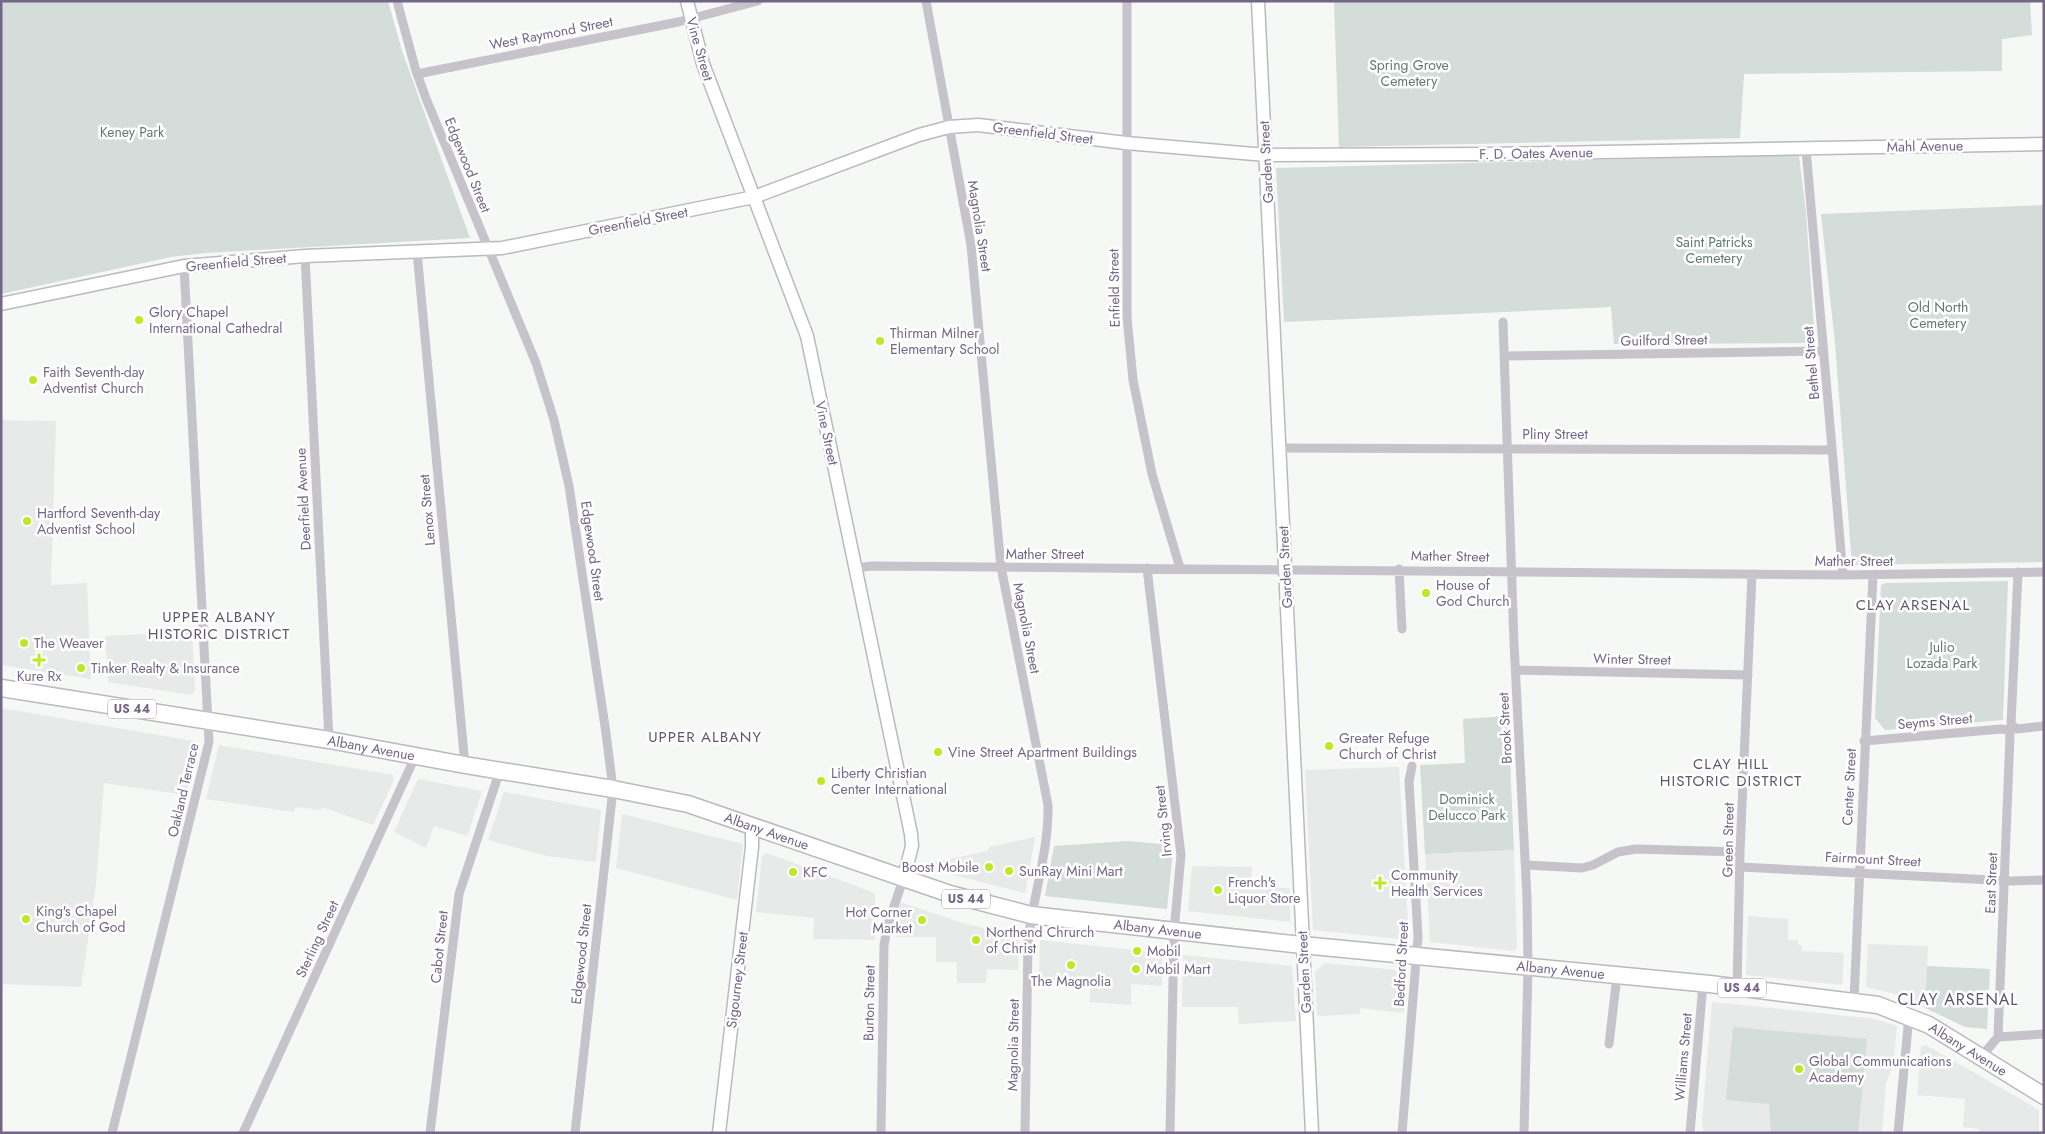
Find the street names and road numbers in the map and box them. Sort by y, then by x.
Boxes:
street label: West Raymond Street [488,11,615,55]
street label: Vine Street [681,15,719,84]
street label: Edgewood Street [440,115,496,216]
street label: Greenfield Street [992,117,1095,149]
street label: Garden Street [1254,120,1278,204]
street label: Mahl Avenue [1887,135,1963,157]
street label: F. D. Oates Avenue [1479,142,1593,164]
street label: Magnolia Street [963,179,997,274]
street label: Greenfield Street [587,201,690,240]
street label: Greenfield Street [185,248,288,276]
street label: Enfield Street [1103,248,1125,328]
street label: Bethel Street [1798,325,1824,401]
street label: Guilford Street [1620,329,1708,351]
street label: Vine Street [810,399,844,468]
street label: Pliny Street [1522,424,1588,444]
street label: Deerfield Avenue [290,447,316,551]
street label: Lenox Street [414,473,440,547]
street label: Edgewood Street [576,500,610,603]
street label: Garden Street [1273,525,1297,609]
street label: Mather Street [1006,544,1085,564]
street label: Mather Street [1411,545,1490,567]
street label: Mather Street [1815,551,1894,571]
street label: Magnolia Street [1008,581,1046,676]
street label: Winter Street [1593,648,1672,670]
street label: Brook Street [1493,691,1517,764]
road number: US 44 [108,700,156,719]
street label: Seyms Street [1897,708,1974,734]
street label: Albany Avenue [326,730,417,766]
street label: Oakland Terrace [162,741,204,839]
street label: Center Street [1837,747,1861,826]
street label: Irving Street [1149,784,1177,858]
street label: Green Street [1717,802,1739,878]
street label: Albany Avenue [722,807,812,855]
street label: Fairmount Street [1825,847,1922,872]
street label: East Street [1980,852,2002,914]
road number: US 44 [942,890,990,909]
street label: Sterling Street [290,897,344,981]
street label: Edgewood Street [566,902,596,1005]
street label: Cabot Street [425,909,453,984]
street label: Albany Avenue [1113,914,1203,944]
street label: Bedford Street [1389,920,1413,1007]
street label: Sigourney Street [721,930,753,1029]
street label: Garden Street [1292,930,1316,1014]
street label: Albany Avenue [1516,956,1606,984]
street label: Burton Street [858,964,880,1041]
road number: US 44 [1718,978,1766,998]
street label: Magnolia Street [1002,998,1024,1091]
street label: Williams Street [1669,1011,1697,1102]
street label: Albany Avenue [1925,1017,2011,1081]

